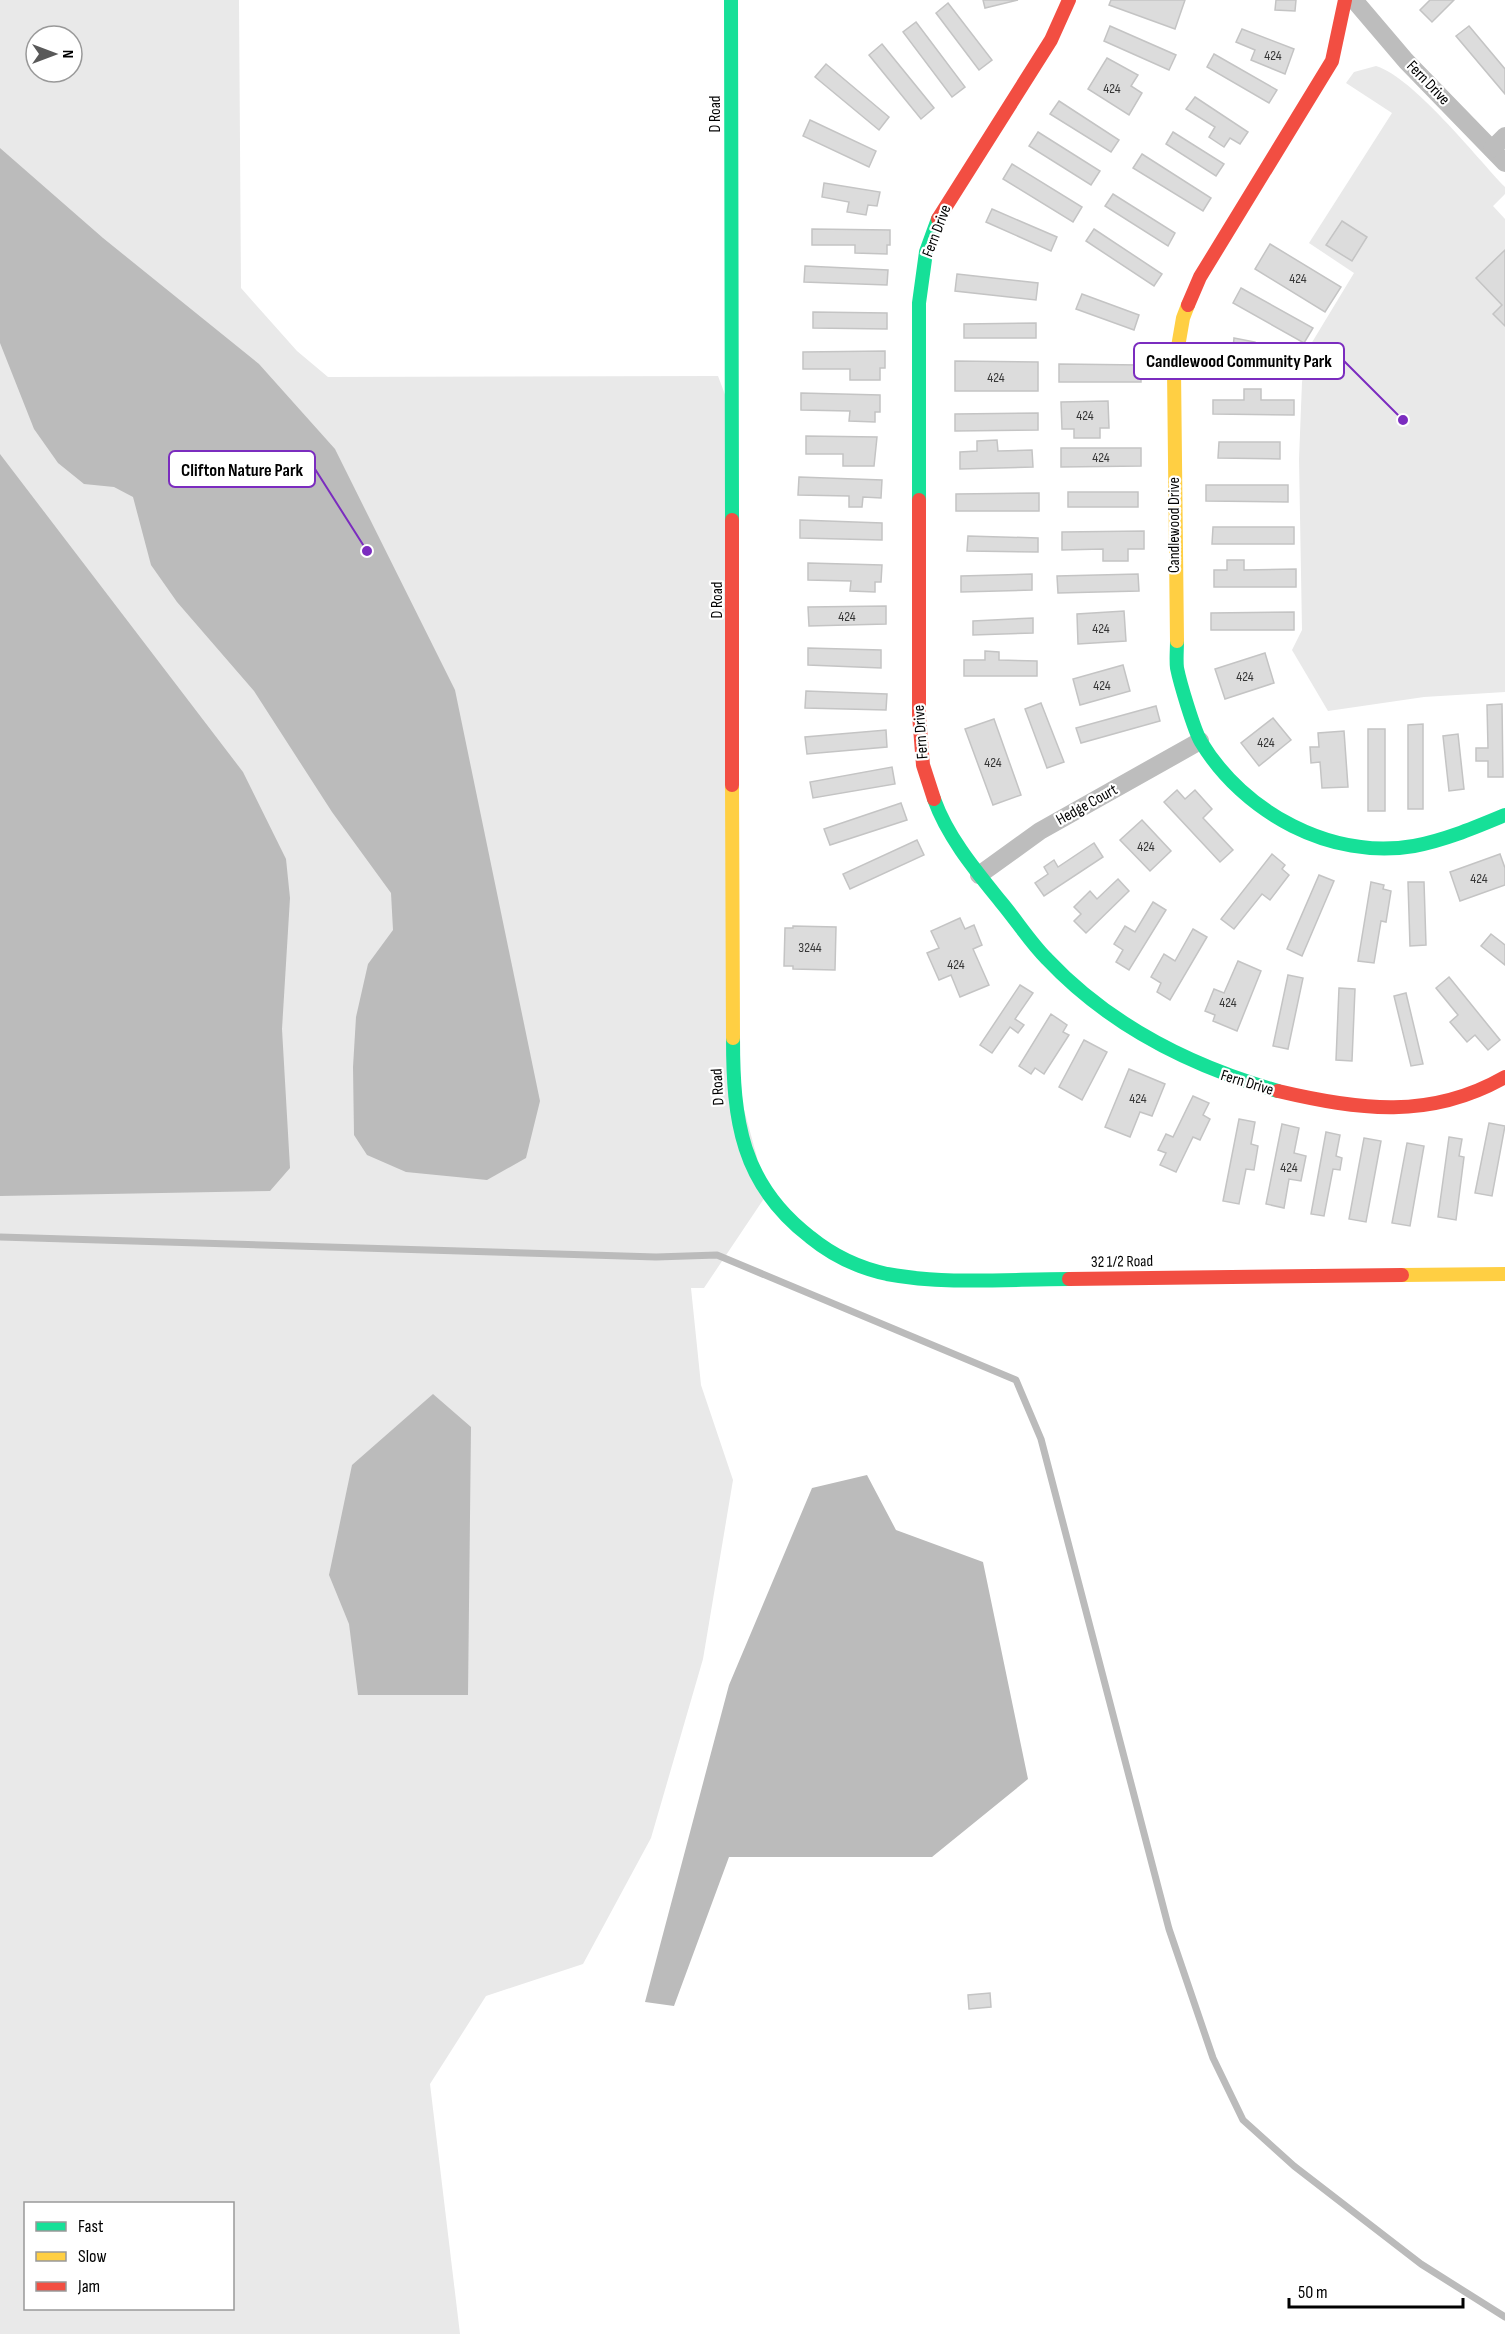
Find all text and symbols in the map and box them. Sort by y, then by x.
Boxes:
north arrow [24,24,84,84]
house number: 424 [1264,47,1282,64]
text: N [58,50,77,58]
street label: Fern Drive [1402,57,1454,109]
house number: 424 [1103,80,1121,97]
street label: D Road [706,95,725,133]
street label: Fern Drive [918,202,956,260]
house number: 424 [1289,270,1307,287]
callout: Candlewood Community Park [1134,343,1344,379]
text: Candlewood Community Park [1146,351,1332,372]
house number: 424 [987,369,1005,386]
house number: 424 [1076,407,1094,424]
house number: 424 [1092,449,1110,466]
callout: Clifton Nature Park [169,451,315,487]
text: Clifton Nature Park [181,460,303,481]
street label: Candlewood Drive [1165,477,1184,573]
street label: D Road [708,581,727,619]
house number: 424 [838,608,856,625]
house number: 424 [1092,620,1110,637]
house number: 424 [1236,668,1254,685]
house number: 424 [1093,677,1111,694]
street label: Fern Drive [910,704,932,760]
house number: 424 [1257,734,1275,751]
house number: 424 [984,754,1002,771]
street label: Hedge Court [1053,780,1121,830]
house number: 424 [1137,838,1155,855]
house number: 424 [1470,870,1488,887]
house number: 3244 [798,939,822,956]
house number: 424 [947,956,965,973]
house number: 424 [1219,994,1237,1011]
street label: Fern Drive [1218,1066,1276,1100]
street label: D Road [708,1068,728,1106]
house number: 424 [1129,1090,1147,1107]
house number: 424 [1280,1159,1298,1176]
street label: 32 1/2 Road [1091,1252,1153,1272]
legend [24,2202,234,2310]
text: Fast [78,2216,104,2237]
text: Slow [78,2246,107,2267]
scale bar [1289,2271,1463,2309]
text: Jam [77,2276,100,2297]
text: 50 m [1298,2282,1328,2303]

